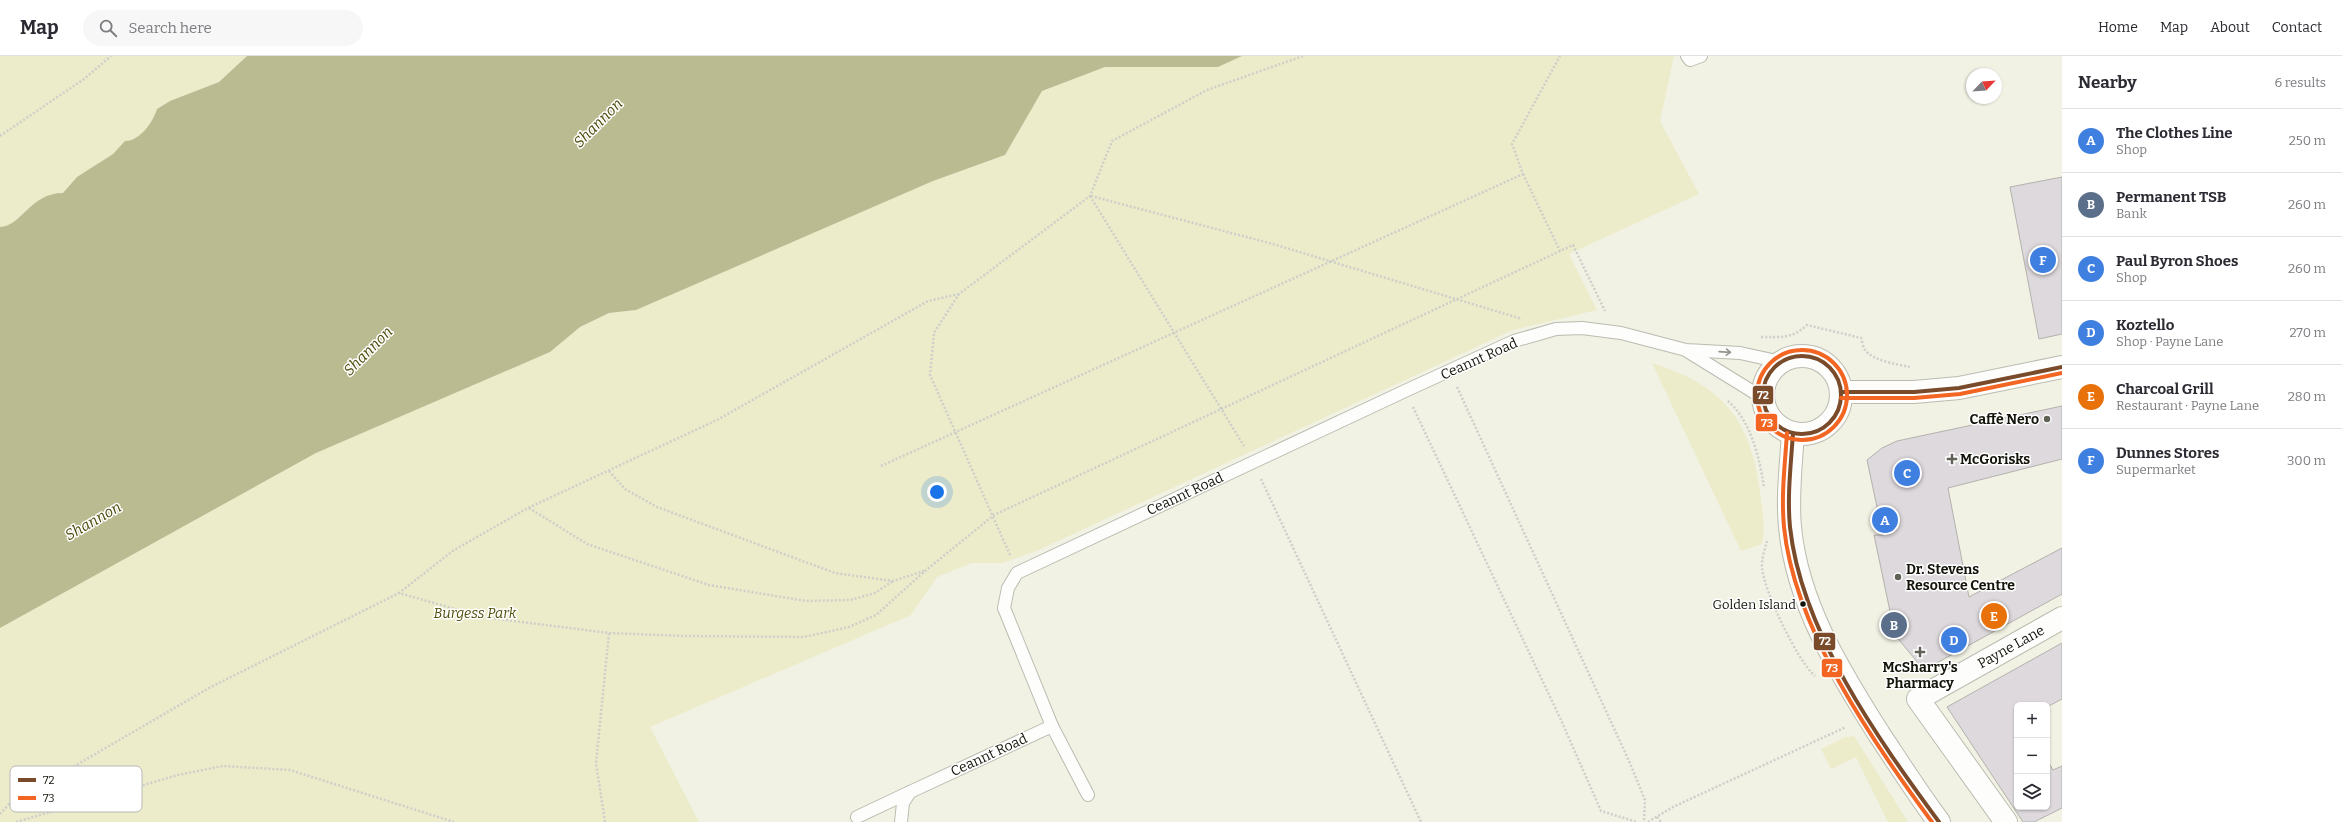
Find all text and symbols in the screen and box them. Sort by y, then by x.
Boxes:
search box [83,10,363,46]
text: Map [20,16,59,39]
icon: search [97,17,119,39]
text: Search here [129,19,212,37]
text: Home [2098,19,2138,36]
text: Map [2160,19,2188,36]
text: About [2210,19,2250,36]
text: Contact [2272,19,2322,36]
north arrow [1966,68,2002,104]
text: Nearby [2078,72,2137,93]
text: 6 results [2274,75,2326,90]
water label: Shannon [570,95,626,151]
text: The Clothes Line [2116,124,2233,142]
text: A [2086,133,2096,148]
text: 250 m [2289,133,2326,148]
text: Shop [2116,142,2147,157]
text: Permanent TSB [2116,188,2227,206]
text: B [2087,197,2095,212]
text: 260 m [2288,197,2326,212]
text: Bank [2116,206,2147,221]
pin: F [2030,245,2056,275]
text: Paul Byron Shoes [2116,252,2238,270]
text: C [2087,261,2095,276]
text: 260 m [2288,261,2326,276]
text: Shop [2116,270,2147,285]
text: Koztello [2116,316,2174,334]
water label: Shannon [340,323,396,379]
text: D [2086,325,2096,340]
text: 270 m [2289,325,2326,340]
street label: Ceannt Road [1438,334,1520,384]
text: Shop · Payne Lane [2116,334,2223,349]
one-way arrow [1718,348,1731,356]
text: Charcoal Grill [2116,380,2214,398]
line badge: 72 [1752,385,1774,405]
text: 72 [1757,389,1769,402]
text: E [2087,389,2095,404]
text: 280 m [2288,389,2326,404]
text: Restaurant · Payne Lane [2116,398,2259,413]
place label: Caffè Nero [1970,411,2039,428]
line badge: 73 [1755,413,1778,432]
marker: Caffè Nero [2042,414,2052,424]
text: 73 [1761,417,1773,430]
text: Dunnes Stores [2116,444,2219,462]
place label: McGorisks [1960,451,2030,468]
text: F [2087,453,2095,468]
text: 300 m [2287,453,2326,468]
marker: McGorisks [1947,454,1957,464]
pin: C [1894,458,1920,488]
text: Supermarket [2116,462,2196,477]
street label: Ceannt Road [1144,469,1226,519]
your location [927,482,947,502]
water label: Shannon [62,498,124,544]
pin: A [1872,505,1898,535]
place label: Dr. Stevens Resource Centre [1906,561,2015,594]
marker: Dr. Stevens Resource Centre [1893,572,1903,582]
place label: Golden Island [1712,597,1796,612]
marker: Golden Island [1798,599,1808,609]
pin: E [1981,601,2007,631]
park label: Burgess Park [434,605,517,622]
pin: B [1881,610,1907,640]
street label: Payne Lane [1975,622,2047,672]
pin: D [1941,625,1967,655]
line badge: 72 [1813,632,1836,651]
text: 72 [1819,635,1831,648]
marker: McSharry's Pharmacy [1915,647,1925,657]
line badge: 73 [1821,658,1843,678]
place label: McSharry's Pharmacy [1882,659,1958,692]
text: 73 [1826,662,1838,675]
map controls [2014,702,2050,810]
button: + [2014,702,2050,738]
street label: Ceannt Road [948,730,1030,780]
button: − [2014,738,2050,774]
legend [10,766,142,812]
text: 72 [43,774,54,787]
button: layers [2014,774,2050,810]
text: 73 [43,792,55,805]

